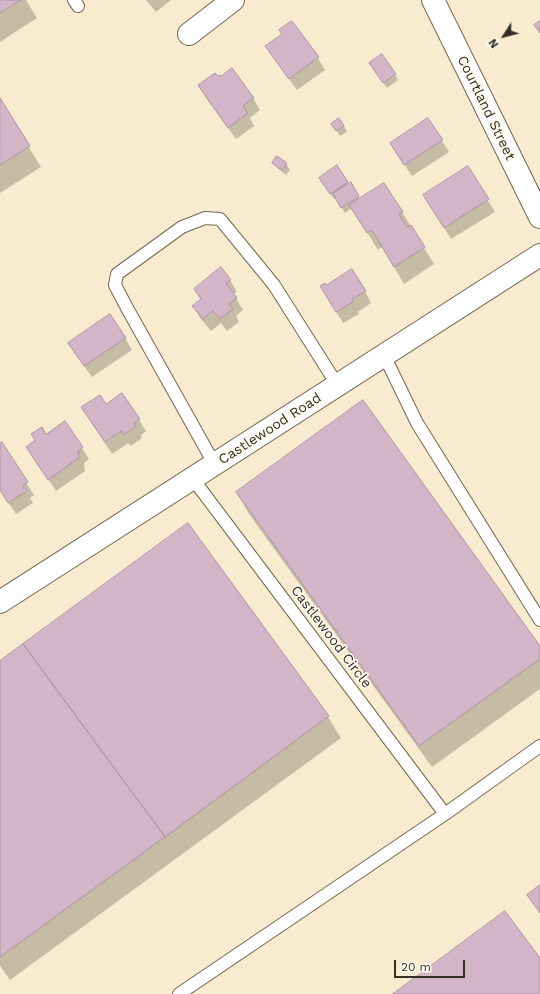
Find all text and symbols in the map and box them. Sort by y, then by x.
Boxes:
north arrow [484,16,524,56]
text: N [486,36,502,50]
street label: Courtland Street [453,53,519,163]
street label: Castlewood Road [216,390,324,468]
street label: Castlewood Circle [287,583,375,691]
scale bar [396,952,467,978]
text: 20 m [401,960,431,974]

